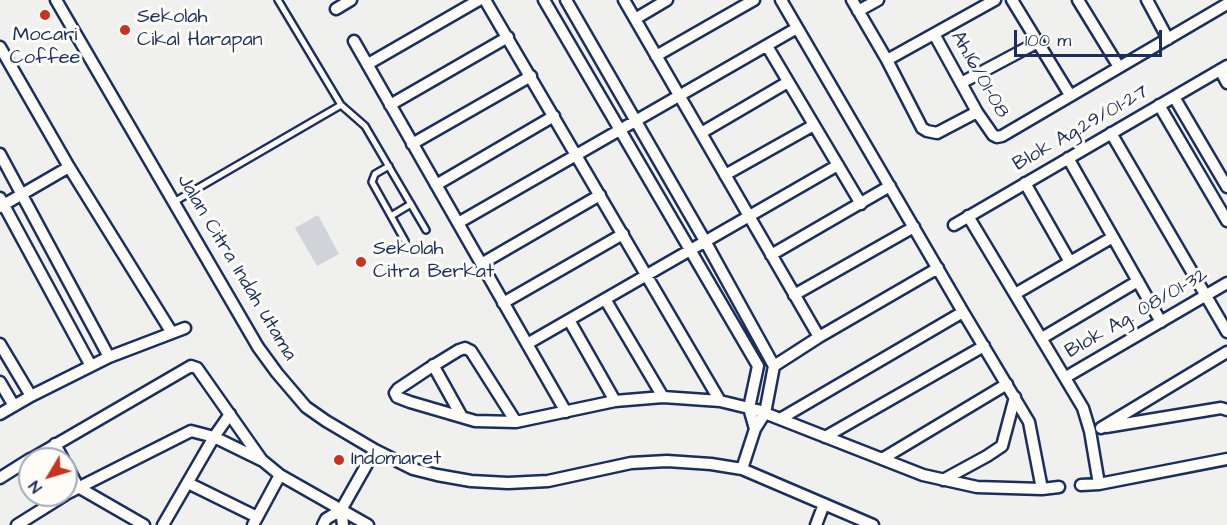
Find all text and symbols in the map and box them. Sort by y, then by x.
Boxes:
place label: Sekolah Cikal Harapan [137,6,263,53]
marker: Mocari Coffee [38,8,52,22]
scale bar [1017,18,1166,56]
marker: Sekolah Cikal Harapan [118,23,132,37]
place label: Mocari Coffee [10,24,80,71]
street label: Ah.16/01-08 [944,27,1014,123]
text: 100 m [1025,28,1071,53]
street label: Blok Ag.29/01-27 [1009,81,1153,177]
street label: Jalan Citra Indah Utama [171,170,301,366]
place label: Sekolah Citra Berkat [373,238,494,285]
marker: Sekolah Citra Berkat [354,255,368,269]
street label: Blok Ag. 08/01-32 [1061,263,1213,365]
north arrow [18,447,78,507]
place label: Indomaret [351,448,441,472]
marker: Indomaret [332,453,346,467]
text: N [24,476,47,498]

